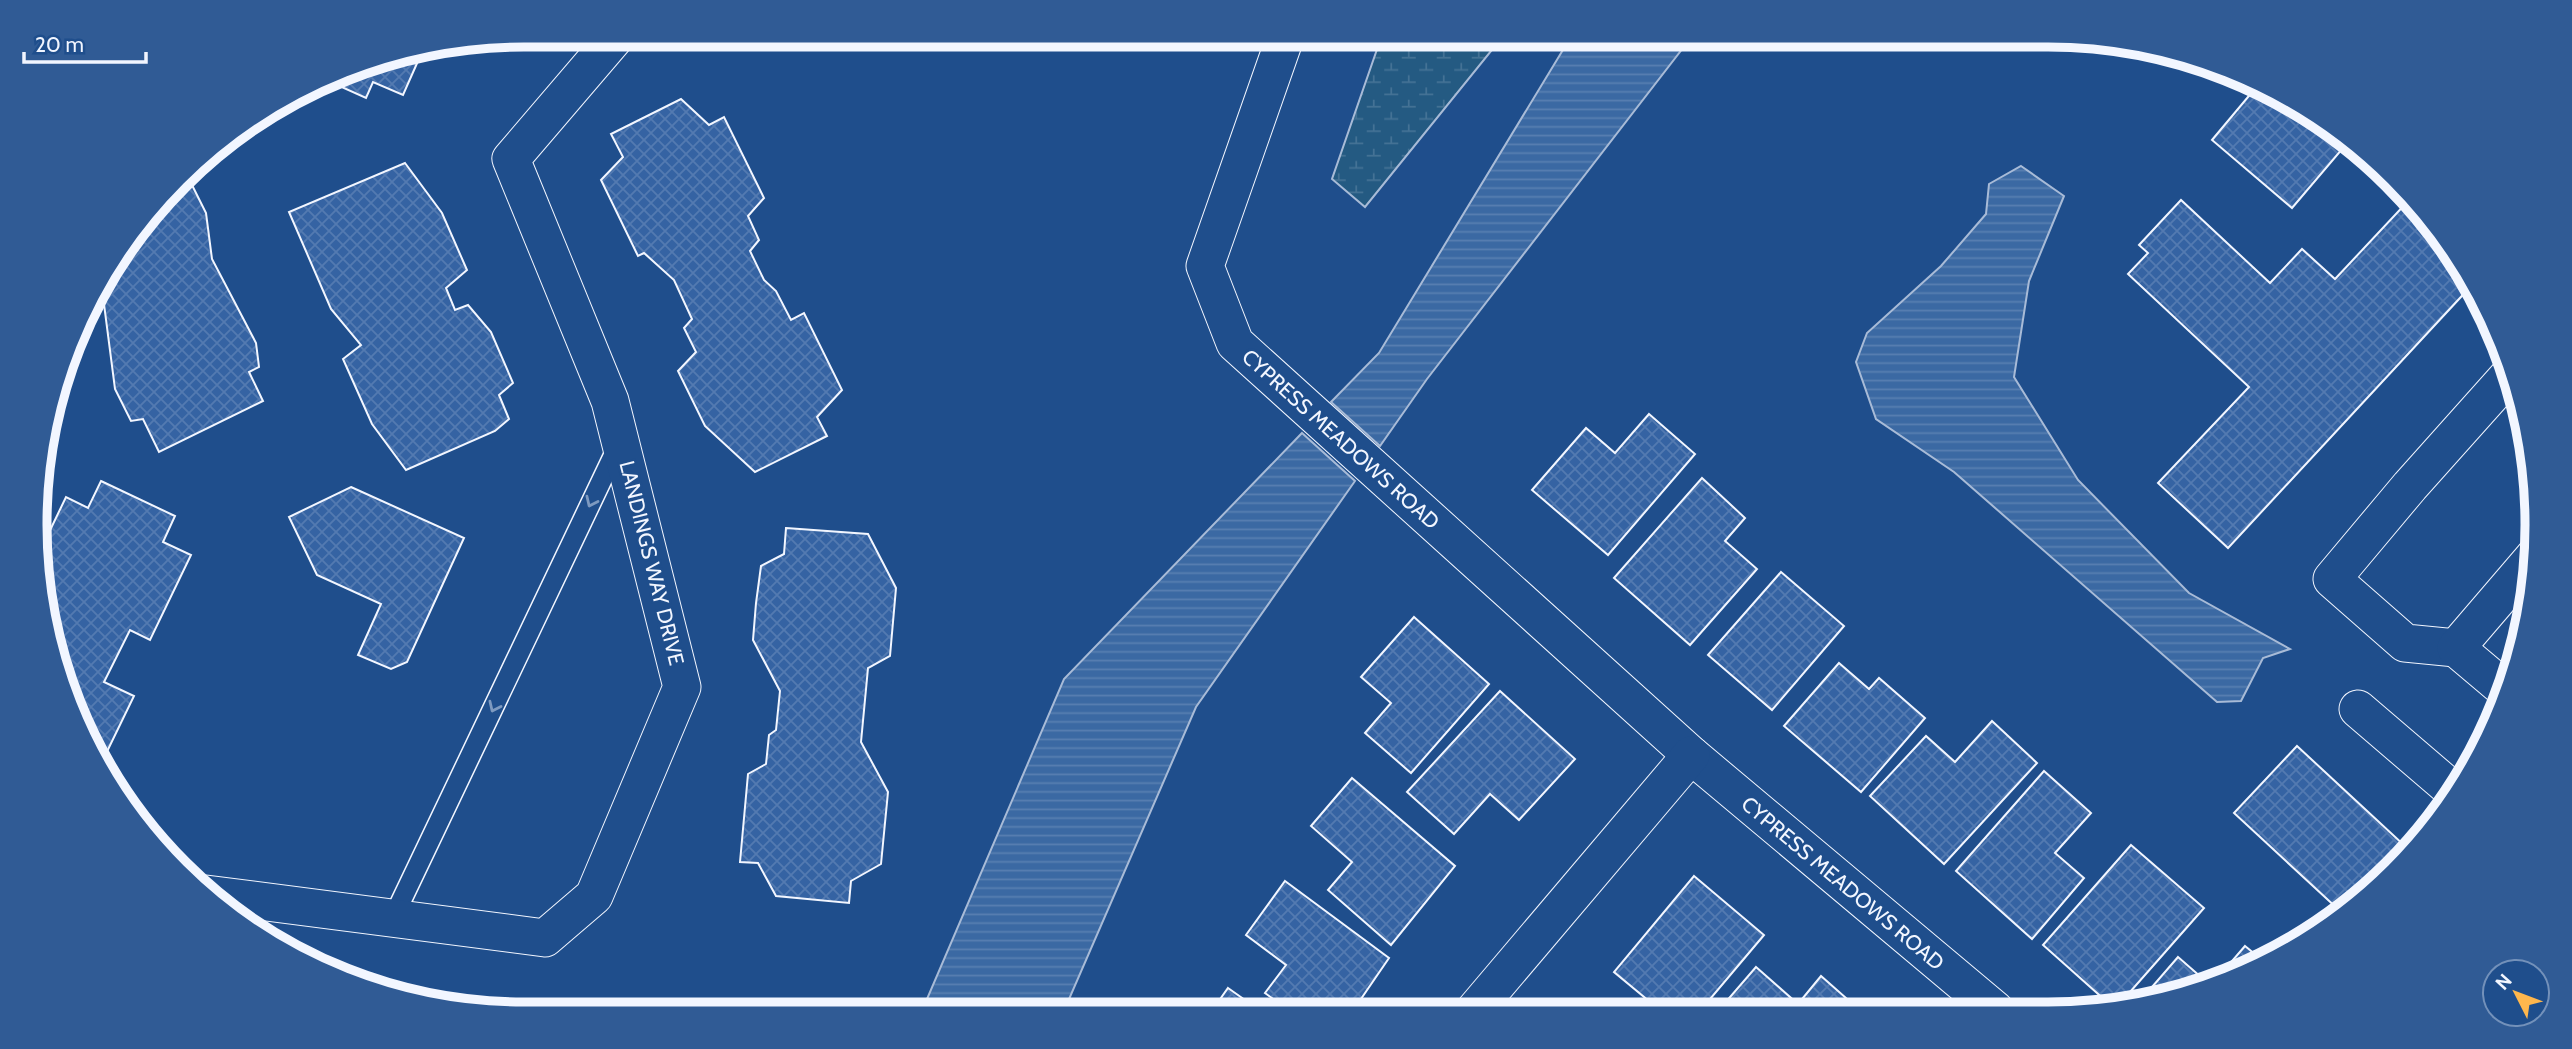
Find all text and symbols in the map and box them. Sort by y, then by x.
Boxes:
scale bar [24,21,147,65]
text: 20 m [35,32,84,57]
street label: CYPRESS MEADOWS ROAD [1237,344,1445,534]
street label: LANDINGS WAY DRIVE [614,458,690,668]
one-way arrow [585,495,599,507]
one-way arrow [488,700,502,712]
street label: CYPRESS MEADOWS ROAD [1737,791,1949,975]
north arrow [2481,958,2551,1028]
text: N [2491,969,2517,995]

